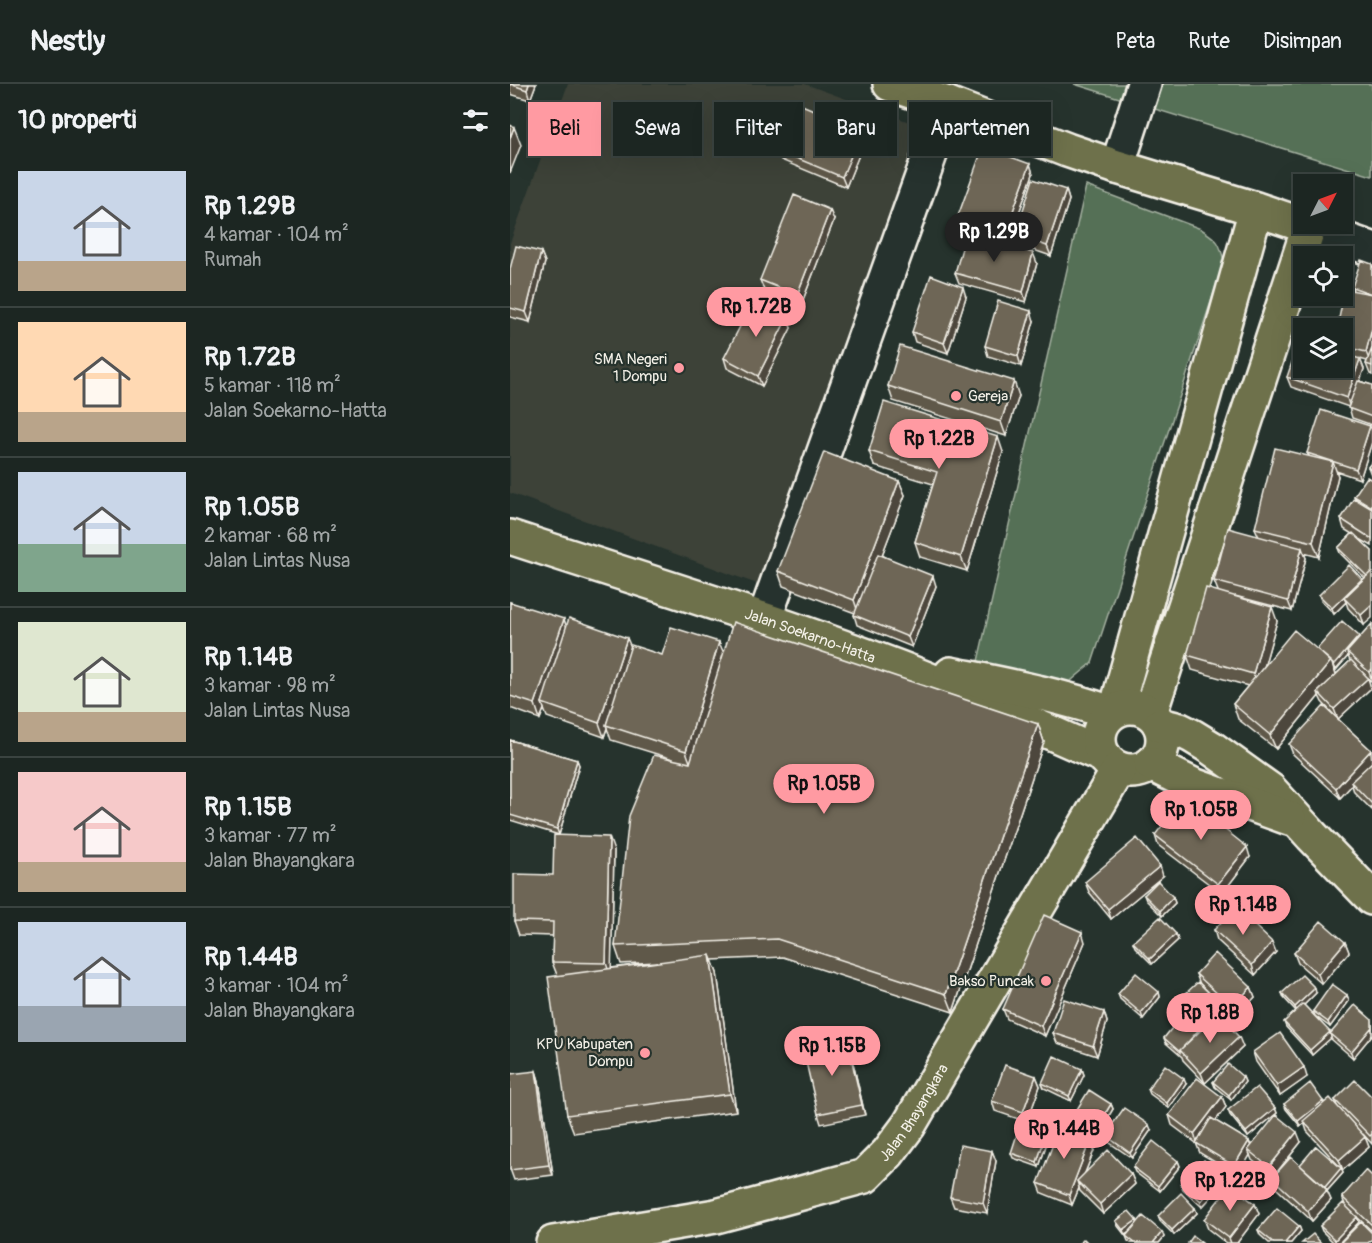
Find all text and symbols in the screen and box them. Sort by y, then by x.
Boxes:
text: Nestly [30,24,105,59]
text: Peta [1115,28,1155,55]
text: Rute [1188,28,1230,55]
text: Disimpan [1263,28,1342,55]
chip: Beli [528,102,601,156]
chip: Sewa [613,102,702,156]
chip: Filter [714,102,803,156]
chip: Baru [815,102,897,156]
chip: Apartemen [909,102,1051,156]
text: 10 properti [18,104,136,136]
icon: filters [459,104,492,137]
north arrow [1293,174,1353,234]
map controls [1293,174,1353,378]
text: Rp 1.29B [204,190,295,222]
icon: home [66,195,138,267]
pin: Rp 1.29B [932,212,1056,263]
text: Rp 1.29B [959,219,1029,244]
text: 4 kamar · 104 m² [204,222,349,247]
button: locate [1293,246,1353,306]
text: Rumah [204,247,261,272]
pin: Rp 1.72B [694,287,818,338]
text: Rp 1.72B [721,294,791,319]
button: layers [1293,318,1353,378]
text: Rp 1.72B [204,341,296,373]
icon: home [66,346,138,418]
place label: SMA Negeri 1 Dompu [594,350,667,386]
marker: SMA Negeri 1 Dompu [672,361,686,375]
text: 5 kamar · 118 m² [204,373,341,398]
place label: Gereja [968,387,1008,406]
marker: Gereja [949,389,963,403]
text: Jalan Soekarno-Hatta [204,398,387,423]
pin: Rp 1.22B [877,419,1001,470]
text: Rp 1.22B [903,426,975,451]
text: Rp 1.05B [204,491,299,523]
icon: home [66,496,138,568]
text: 2 kamar · 68 m² [204,523,337,548]
text: Jalan Lintas Nusa [204,548,350,573]
street label: Jalan Soekarno-Hatta [742,604,878,668]
text: Rp 1.14B [204,641,293,673]
icon: home [66,646,138,718]
text: 3 kamar · 98 m² [204,673,336,698]
text: Jalan Lintas Nusa [204,698,350,723]
pin: Rp 1.05B [762,764,886,815]
text: Rp 1.05B [787,771,861,796]
pin: Rp 1.05B [1139,790,1263,841]
text: Rp 1.15B [204,791,292,823]
icon: home [66,796,138,868]
text: Rp 1.05B [1164,797,1238,822]
text: 3 kamar · 77 m² [204,823,337,848]
text: Jalan Bhayangkara [204,848,355,873]
pin: Rp 1.14B [1181,885,1305,936]
text: Rp 1.14B [1209,892,1277,917]
text: Rp 1.44B [204,941,298,973]
icon: home [66,946,138,1018]
place label: Bakso Puncak [949,972,1035,991]
text: 3 kamar · 104 m² [204,973,349,998]
marker: Bakso Puncak [1039,974,1053,988]
pin: Rp 1.8B [1155,993,1265,1044]
text: Jalan Bhayangkara [204,998,355,1023]
text: Rp 1.8B [1181,1000,1239,1025]
pin: Rp 1.15B [770,1026,894,1077]
text: Rp 1.15B [798,1033,866,1058]
place label: KPU Kabupaten Dompu [536,1035,633,1071]
marker: KPU Kabupaten Dompu [638,1046,652,1060]
street label: Jalan Bhayangkara [875,1060,953,1166]
pin: Rp 1.44B [1002,1109,1126,1160]
text: Rp 1.44B [1028,1116,1100,1141]
pin: Rp 1.22B [1168,1161,1292,1212]
text: Rp 1.22B [1194,1168,1266,1193]

